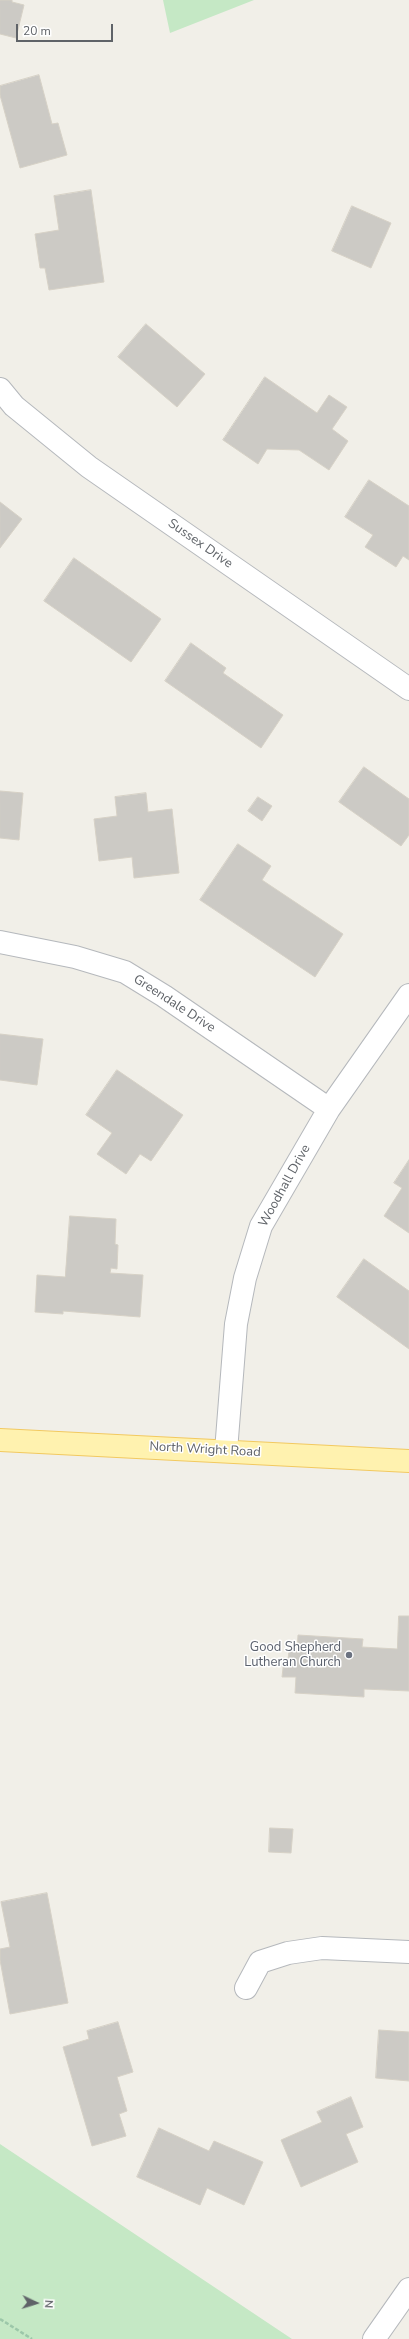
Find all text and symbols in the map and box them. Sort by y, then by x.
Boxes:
scale bar [18,16,115,42]
text: 20 m [23,23,51,39]
street label: Sussex Drive [165,516,235,572]
street label: Greendale Drive [130,972,218,1036]
street label: Woodhall Drive [256,1142,314,1230]
street label: North Wright Road [149,1439,261,1461]
place label: Good Shepherd Lutheran Church [244,1640,341,1671]
marker: Good Shepherd Lutheran Church [344,1650,354,1660]
north arrow [16,2283,56,2323]
text: N [41,2299,56,2308]

